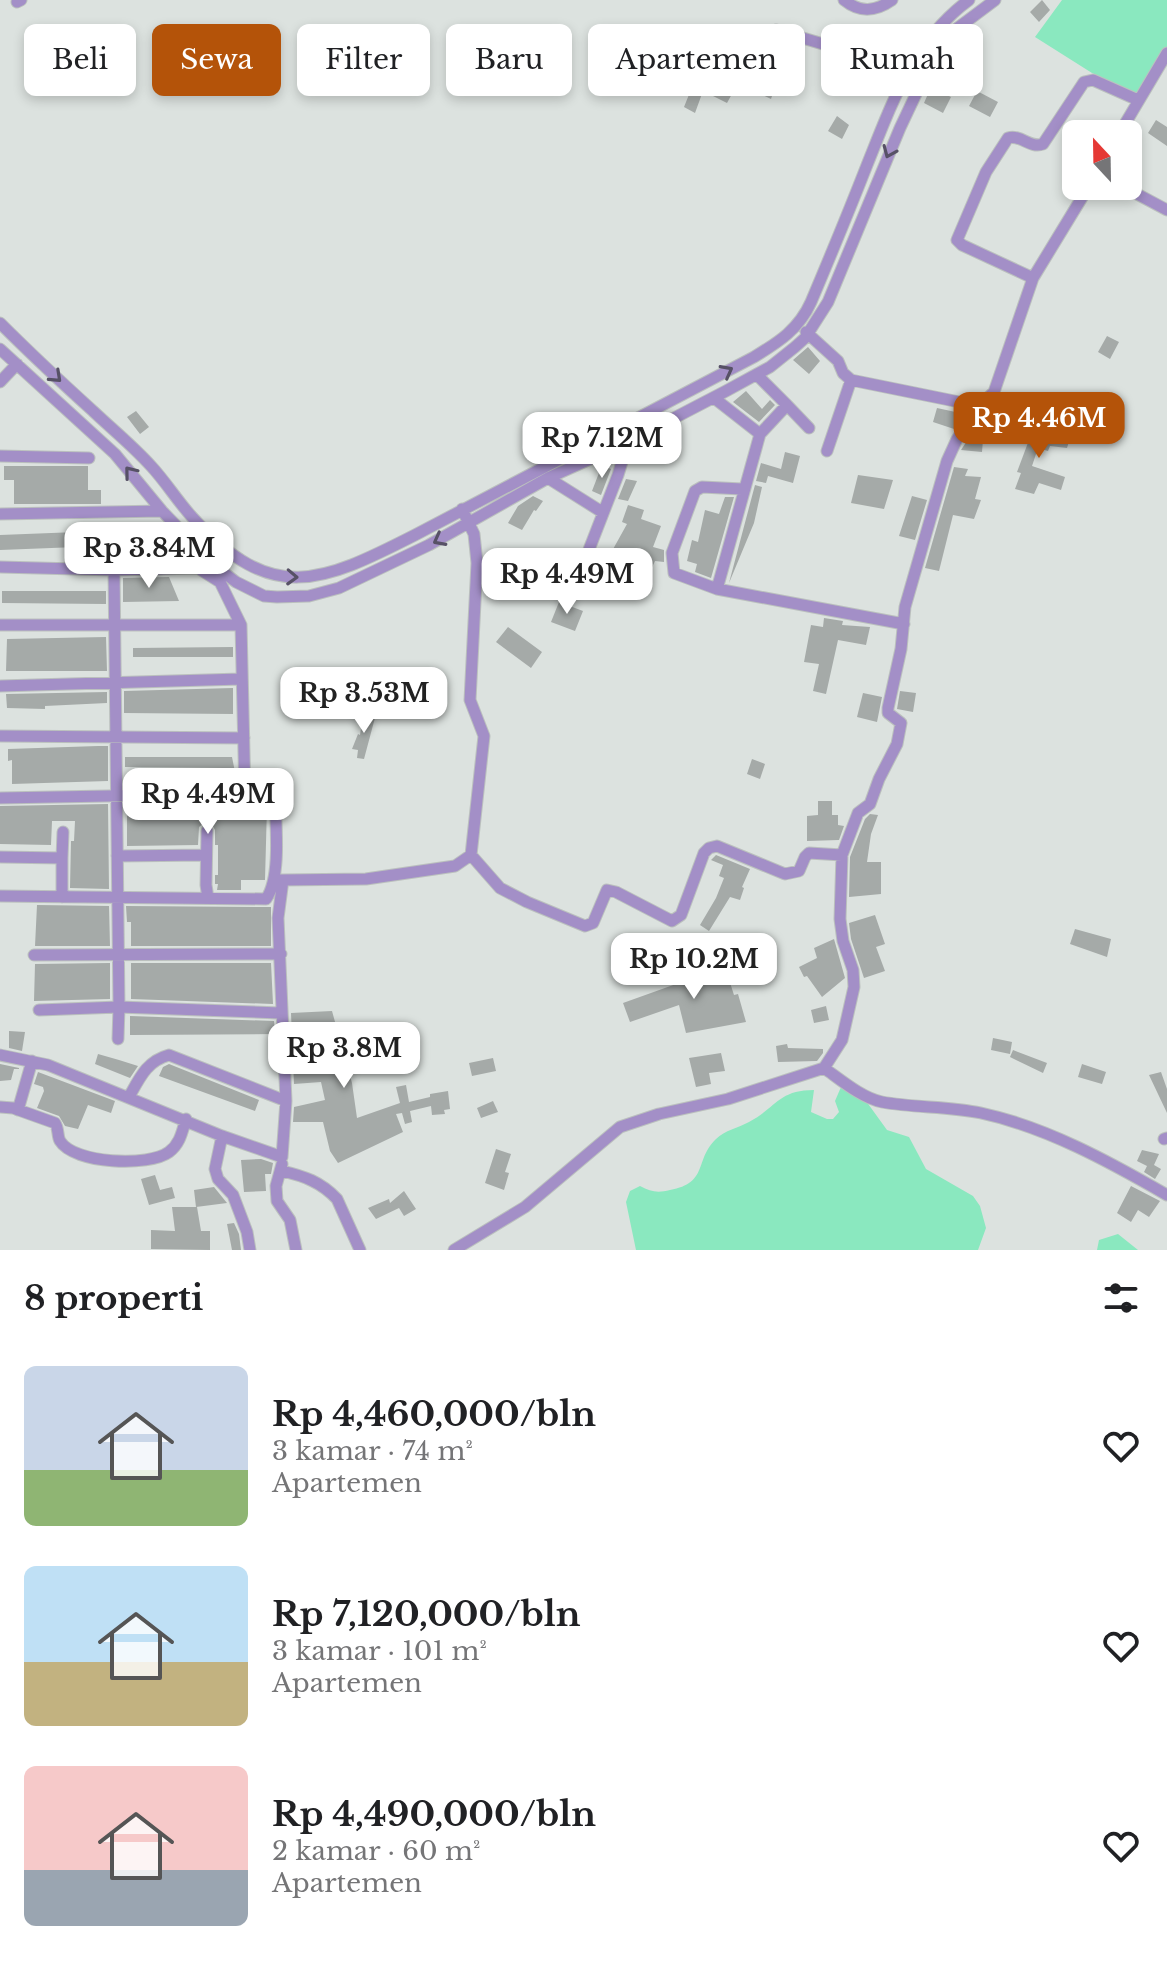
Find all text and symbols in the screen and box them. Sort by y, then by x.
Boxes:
chip: Beli [24,24,136,96]
chip: Sewa [152,24,281,96]
chip: Filter [297,24,430,96]
chip: Baru [446,24,572,96]
chip: Apartemen [588,24,805,96]
chip: Rumah [821,24,983,96]
north arrow [1062,120,1142,200]
map controls [1062,120,1142,200]
one-way arrow [883,144,899,158]
one-way arrow [718,366,733,381]
one-way arrow [47,368,61,383]
pin: Rp 4.46M [956,392,1122,460]
text: Rp 4.46M [972,402,1106,434]
pin: Rp 7.12M [519,412,685,480]
text: Rp 7.12M [541,422,663,454]
one-way arrow [125,467,140,481]
pin: Rp 3.84M [66,522,232,590]
one-way arrow [433,530,447,545]
text: Rp 3.84M [82,532,216,564]
pin: Rp 4.49M [484,548,650,616]
text: Rp 4.49M [500,558,634,590]
one-way arrow [286,568,299,585]
pin: Rp 3.53M [281,667,447,735]
text: Rp 3.53M [298,677,430,709]
pin: Rp 4.49M [125,768,291,836]
text: Rp 4.49M [141,778,275,810]
pin: Rp 10.2M [611,933,777,1001]
text: Rp 10.2M [629,943,759,975]
pin: Rp 3.8M [270,1022,418,1090]
text: Rp 3.8M [286,1032,402,1064]
icon: filters [1099,1276,1143,1320]
text: 8 properti [24,1277,203,1319]
text: Rp 4,460,000/bln [272,1393,596,1435]
icon: home [88,1398,184,1494]
icon: heart [1099,1424,1143,1468]
text: 3 kamar · 74 m² [272,1435,473,1467]
text: Apartemen [272,1467,422,1499]
text: Rp 7,120,000/bln [272,1593,581,1635]
icon: home [88,1598,184,1694]
icon: heart [1099,1624,1143,1668]
text: 3 kamar · 101 m² [272,1635,487,1667]
text: Apartemen [272,1667,422,1699]
text: Rp 4,490,000/bln [272,1793,596,1835]
icon: home [88,1798,184,1894]
icon: heart [1099,1824,1143,1868]
text: 2 kamar · 60 m² [272,1835,480,1867]
text: Apartemen [272,1867,422,1899]

